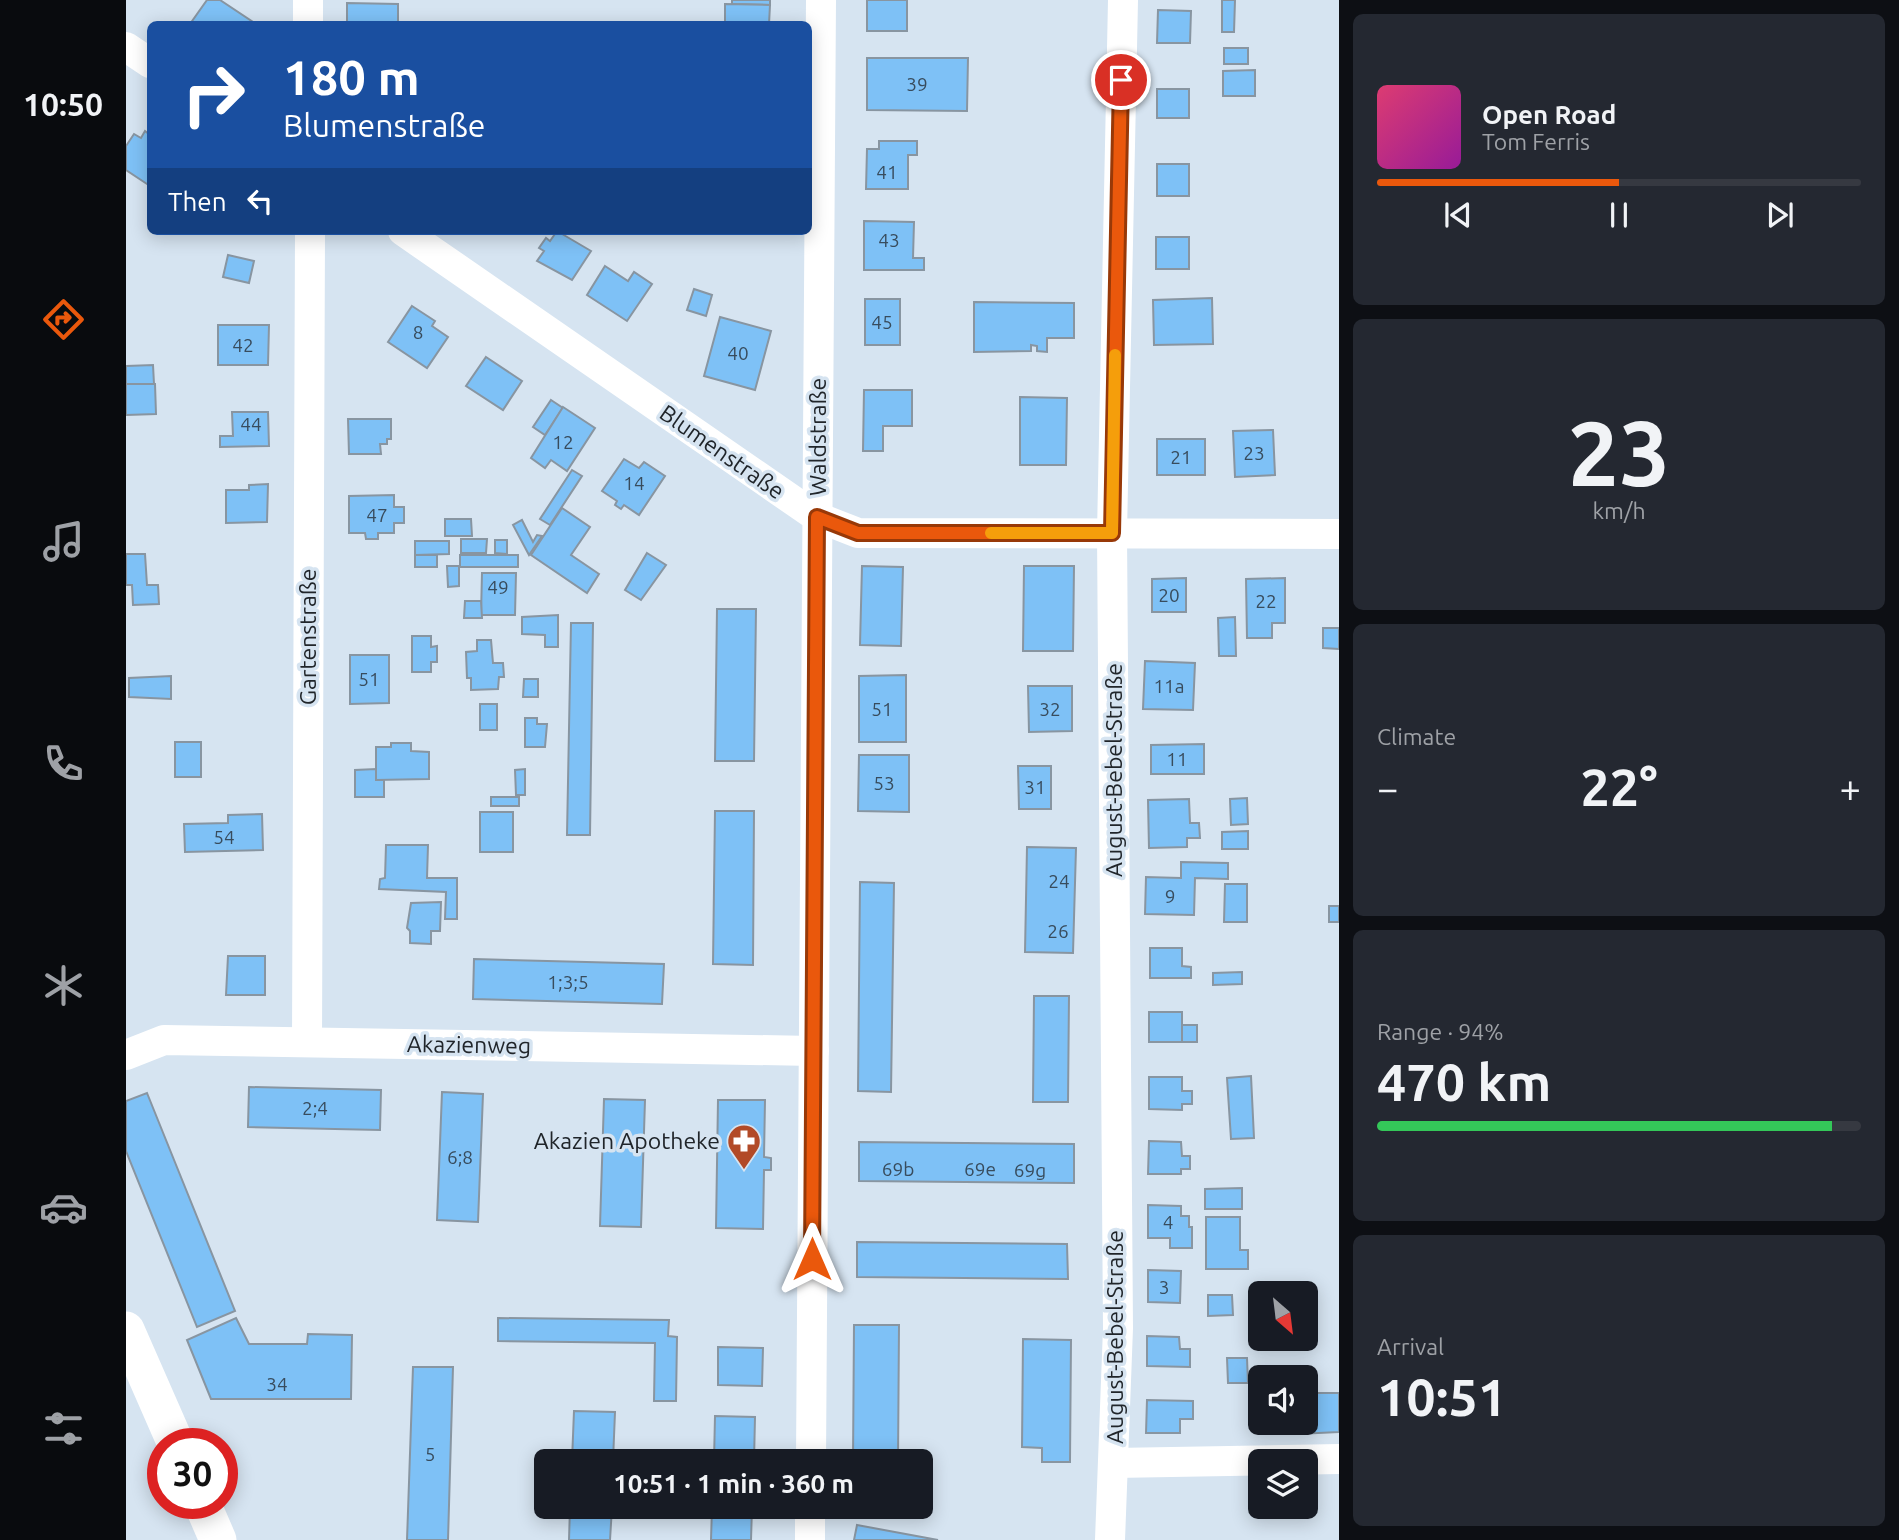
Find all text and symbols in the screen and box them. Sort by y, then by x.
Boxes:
icon: right [168,49,259,140]
text: 180 m [283,49,420,104]
pin [1091,50,1151,110]
icon: arrive [1102,61,1140,99]
house number: 39 [906,73,928,95]
text: 10:50 [23,86,103,122]
text: Open Road [1482,100,1616,129]
text: Blumenstraße [283,107,486,143]
text: Tom Ferris [1482,129,1590,154]
house number: 41 [876,161,898,183]
icon: left [241,182,279,220]
text: Then [168,187,227,216]
icon: previous [1439,196,1477,234]
icon: pause [1600,196,1638,234]
icon: next [1761,196,1799,234]
house number: 43 [878,229,900,251]
icon: directions [39,295,88,344]
house number: 45 [871,311,893,333]
house number: 8 [413,321,423,343]
house number: 42 [232,334,254,356]
house number: 40 [727,342,749,364]
street label: Waldstraße [805,378,830,496]
street label: Blumenstraße [656,400,789,504]
text: 23 [1568,401,1670,503]
house number: 44 [240,413,262,435]
house number: 12 [552,431,574,453]
house number: 23 [1243,442,1265,464]
house number: 21 [1170,446,1192,468]
house number: 14 [623,472,645,494]
text: km/h [1592,498,1646,523]
house number: 47 [366,504,388,526]
icon: music [39,517,88,566]
street label: Gartenstraße [295,569,320,705]
house number: 49 [487,576,509,598]
house number: 20 [1158,584,1180,606]
house number: 22 [1255,590,1277,612]
street label: August-Bebel-Straße [1101,663,1126,877]
house number: 51 [358,668,380,690]
house number: 11a [1153,675,1185,697]
house number: 51 [871,698,893,720]
house number: 32 [1039,698,1061,720]
text: Climate [1377,724,1456,749]
icon: phone [39,739,88,788]
house number: 11 [1166,748,1188,770]
text: 22° [1580,758,1658,816]
text: − [1377,767,1398,809]
text: + [1840,767,1861,809]
house number: 53 [873,772,895,794]
house number: 31 [1024,776,1046,798]
house number: 54 [213,826,235,848]
house number: 24 [1048,870,1070,892]
house number: 9 [1165,885,1175,907]
house number: 26 [1047,920,1069,942]
icon: climate [39,961,88,1010]
house number: 1;3;5 [547,971,589,993]
text: Range · 94% [1377,1019,1504,1044]
street label: Akazienweg [407,1031,531,1058]
text: 470 km [1377,1053,1551,1111]
house number: 2;4 [302,1097,328,1119]
pharmacy icon: Akazien Apotheke [725,1122,763,1171]
place label: Akazien Apotheke [534,1128,720,1153]
house number: 6;8 [447,1146,473,1168]
house number: 69b [882,1158,914,1180]
house number: 69e [964,1158,996,1180]
house number: 69g [1014,1159,1046,1181]
icon: car [39,1183,88,1232]
house number: 4 [1163,1211,1173,1233]
position arrow [775,1222,849,1296]
street label: August-Bebel-Straße [1102,1230,1127,1444]
house number: 3 [1159,1276,1169,1298]
north arrow [1248,1281,1318,1351]
map controls [1248,1281,1318,1519]
text: Arrival [1377,1334,1444,1359]
button: sound [1248,1365,1318,1435]
text: 10:51 [1377,1368,1507,1426]
house number: 34 [266,1373,288,1395]
icon: filters [39,1404,88,1453]
speed limit sign: 30 [147,1428,238,1519]
house number: 5 [425,1443,435,1465]
button: layers [1248,1449,1318,1519]
text: 10:51 · 1 min · 360 m [613,1469,854,1498]

